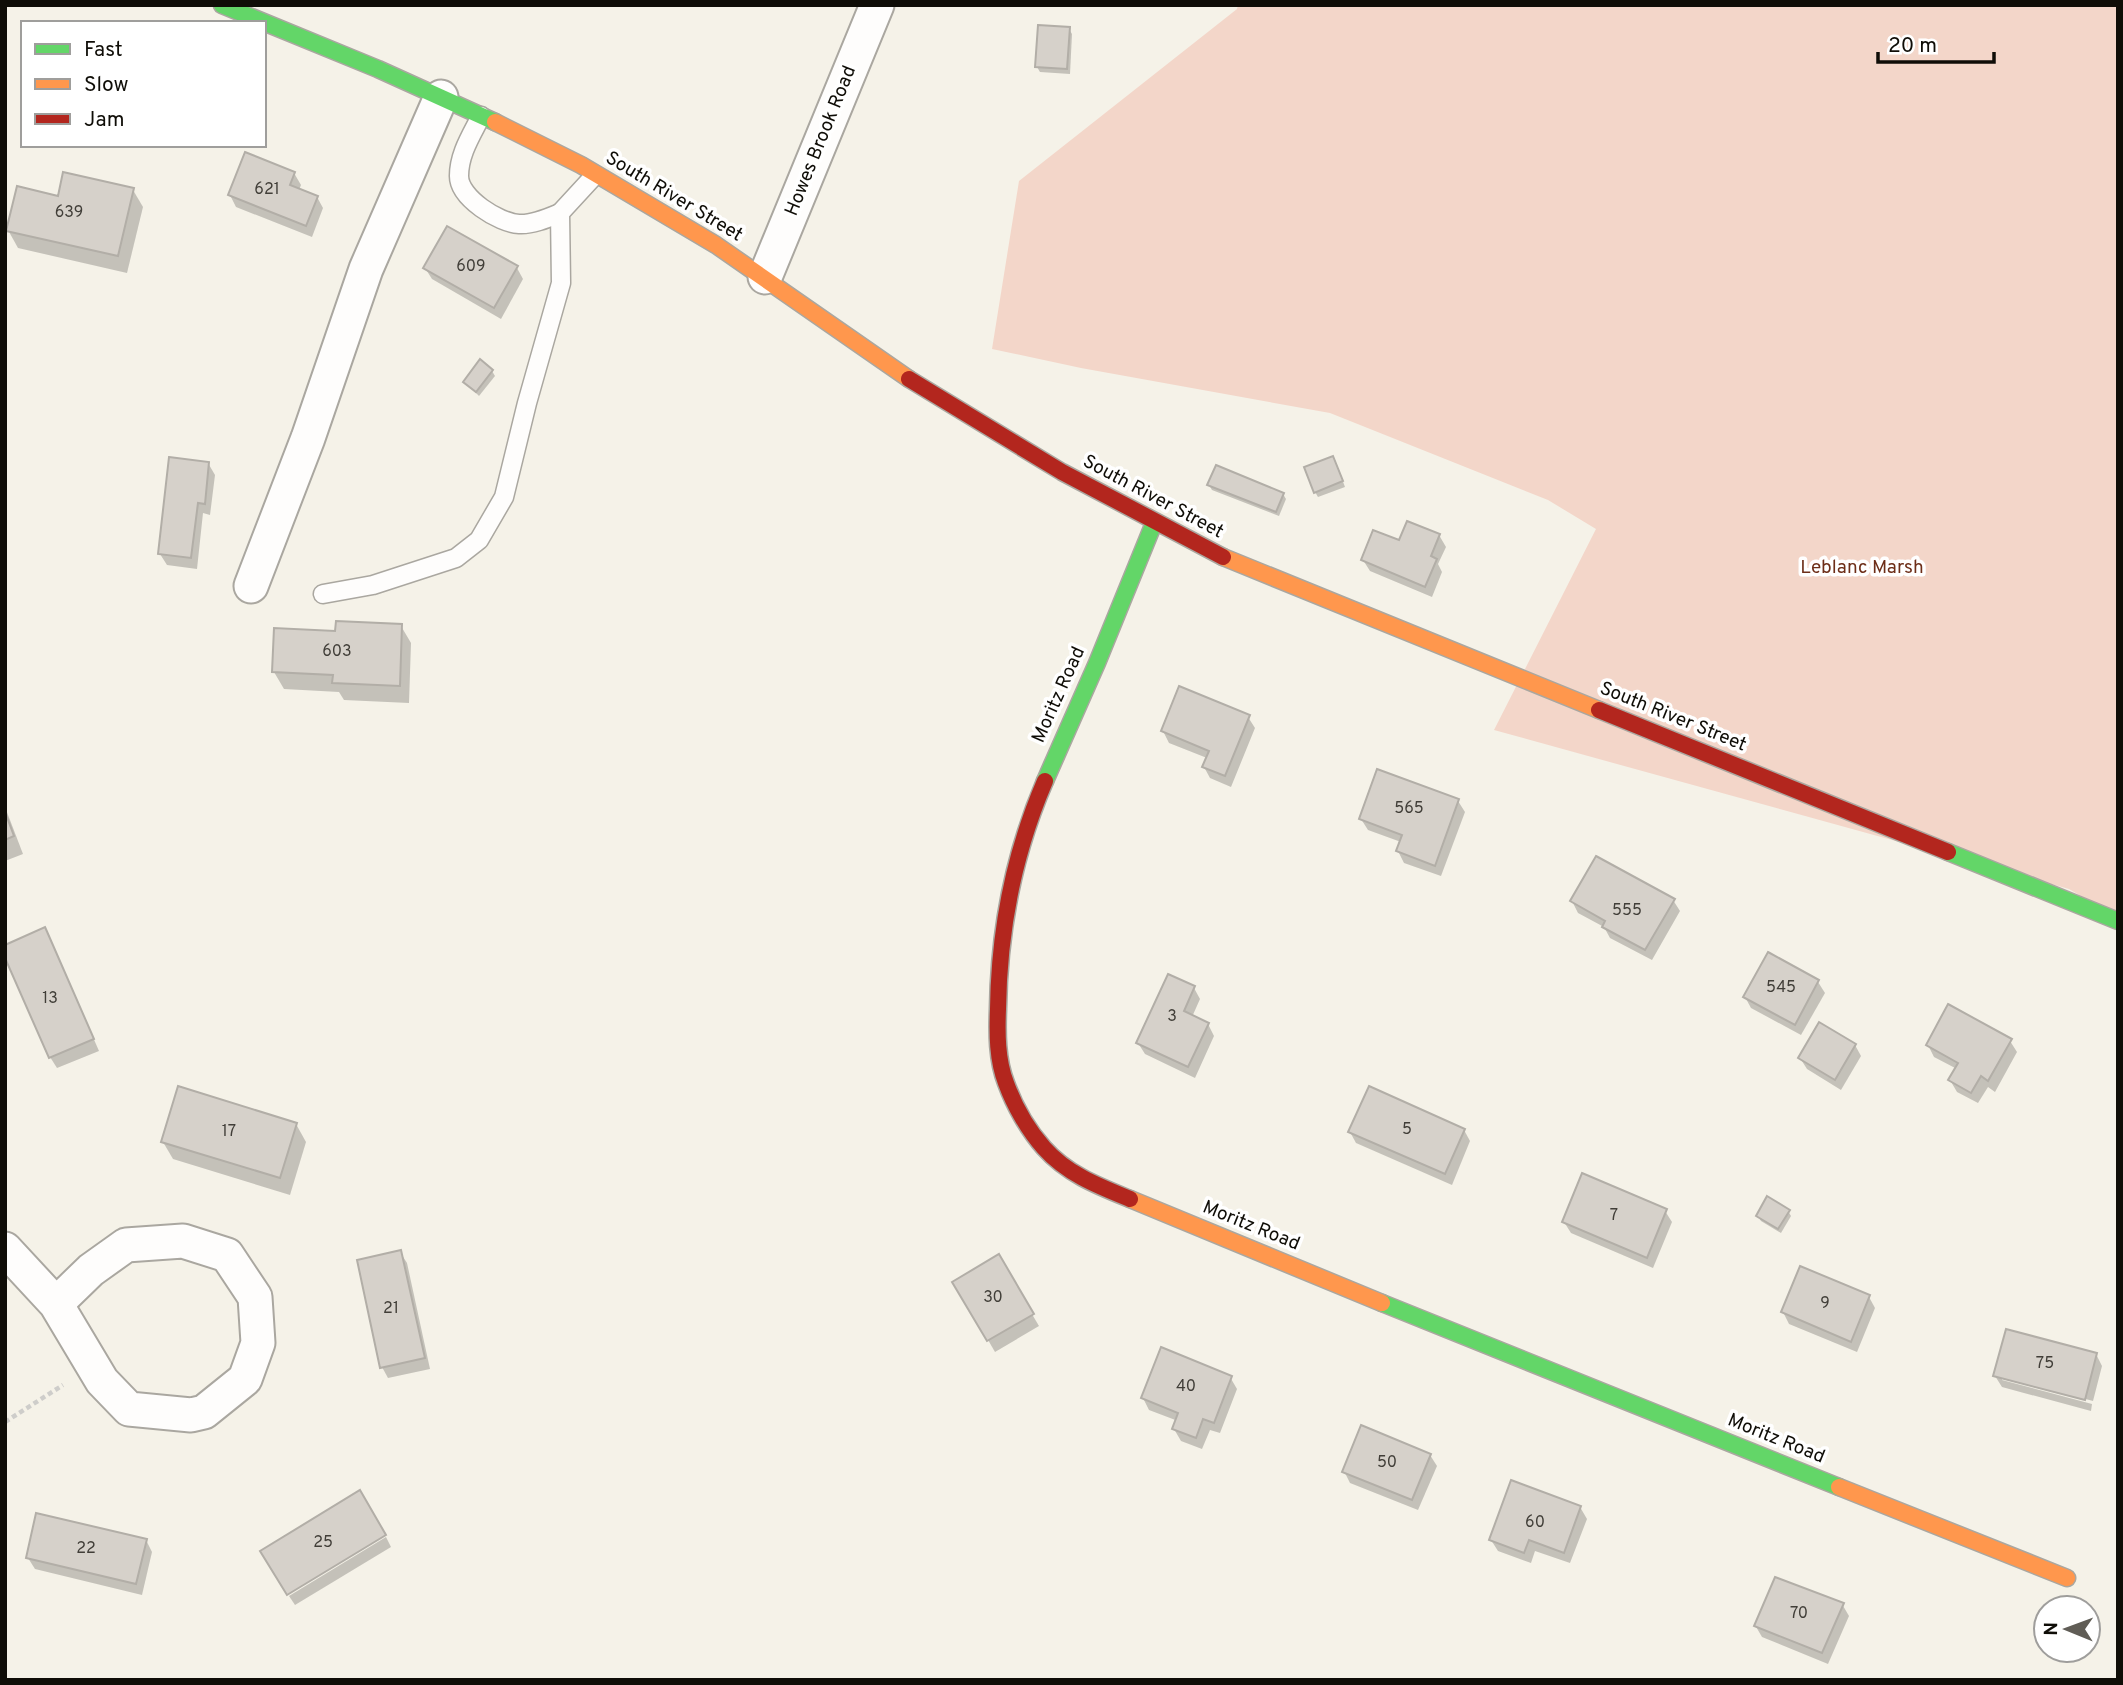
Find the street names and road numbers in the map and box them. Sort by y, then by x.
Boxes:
street label: Howes Brook Road [780,62,862,220]
street label: South River Street [601,147,747,247]
street label: South River Street [1079,450,1227,544]
street label: Moritz Road [1027,643,1091,747]
street label: South River Street [1596,677,1750,757]
street label: Moritz Road [1199,1196,1303,1256]
street label: Moritz Road [1724,1409,1828,1469]

